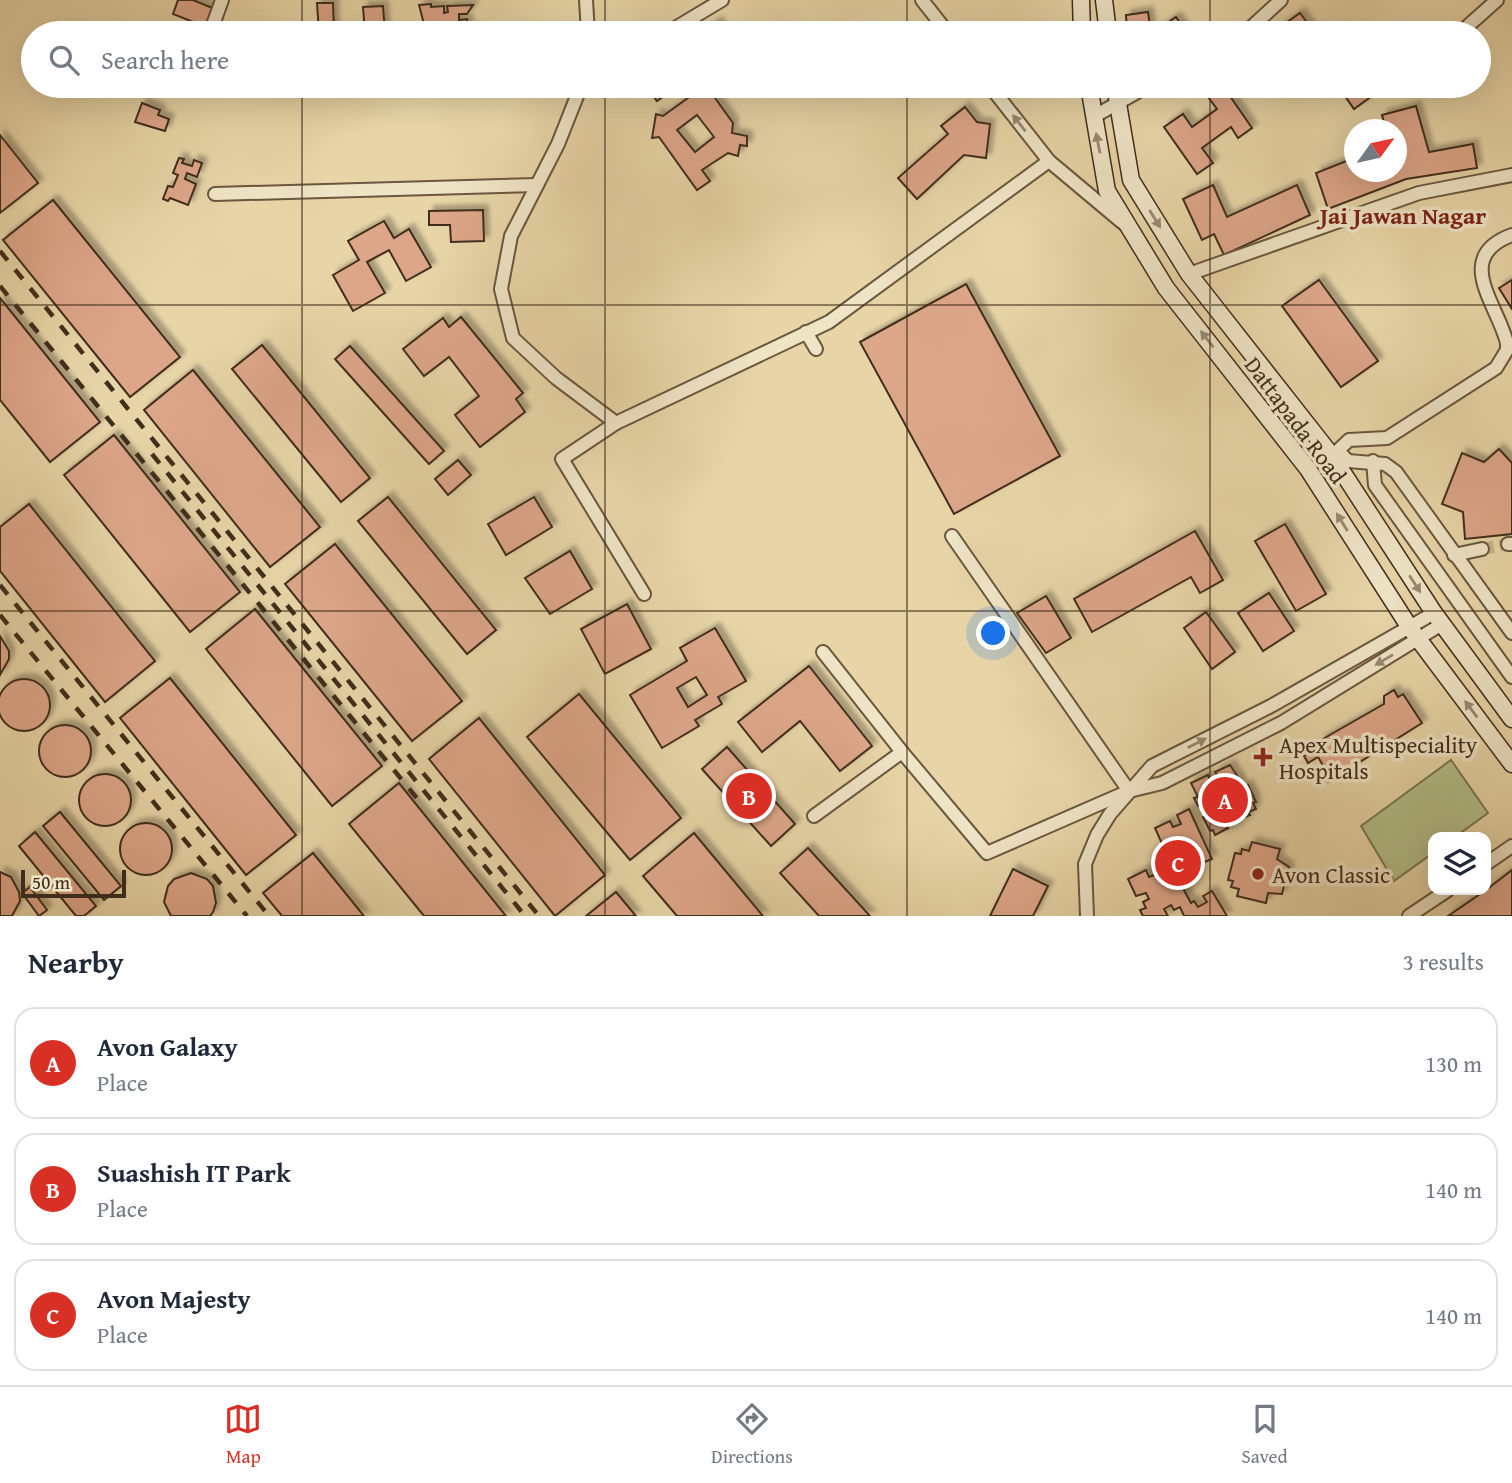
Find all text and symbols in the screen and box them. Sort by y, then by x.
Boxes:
search box [21,21,1491,98]
text: Search here [101,40,229,79]
icon: search [45,41,83,79]
one-way arrow [1012,115,1027,133]
north arrow [1344,119,1407,182]
one-way arrow [1092,132,1103,154]
district label: Jai Jawan Nagar [1316,198,1486,233]
one-way arrow [1149,210,1161,229]
one-way arrow [1199,331,1214,349]
street label: Dattapada Road [1237,350,1355,491]
one-way arrow [1335,512,1348,531]
one-way arrow [1408,574,1421,593]
your location [976,616,1010,650]
one-way arrow [1375,654,1394,666]
one-way arrow [1464,700,1478,718]
place label: Apex Multispeciality Hospitals [1279,728,1478,787]
one-way arrow [1187,738,1207,749]
marker: Apex Multispeciality Hospitals [1253,747,1273,767]
pin: B [726,770,772,822]
pin: A [1202,774,1248,826]
map controls [1428,832,1491,895]
button: layers [1428,832,1491,895]
pin: C [1155,837,1201,889]
place label: Avon Classic [1272,858,1390,891]
marker: Avon Classic [1250,866,1266,882]
scale bar [21,867,126,899]
text: 50 m [32,868,70,896]
text: Nearby [28,940,124,984]
text: 3 results [1403,945,1484,978]
text: Avon Galaxy [97,1027,238,1066]
text: A [46,1047,60,1080]
text: 130 m [1425,1047,1482,1080]
text: Place [97,1066,148,1099]
text: Suashish IT Park [97,1153,291,1192]
text: B [46,1173,60,1206]
text: 140 m [1425,1173,1482,1206]
text: Place [97,1192,148,1225]
text: Avon Majesty [97,1279,251,1318]
text: C [46,1299,60,1332]
text: 140 m [1425,1299,1482,1332]
text: Place [97,1318,148,1351]
tab: Map [224,1400,262,1470]
tab: Directions [711,1400,793,1470]
tab: Saved [1242,1400,1288,1470]

